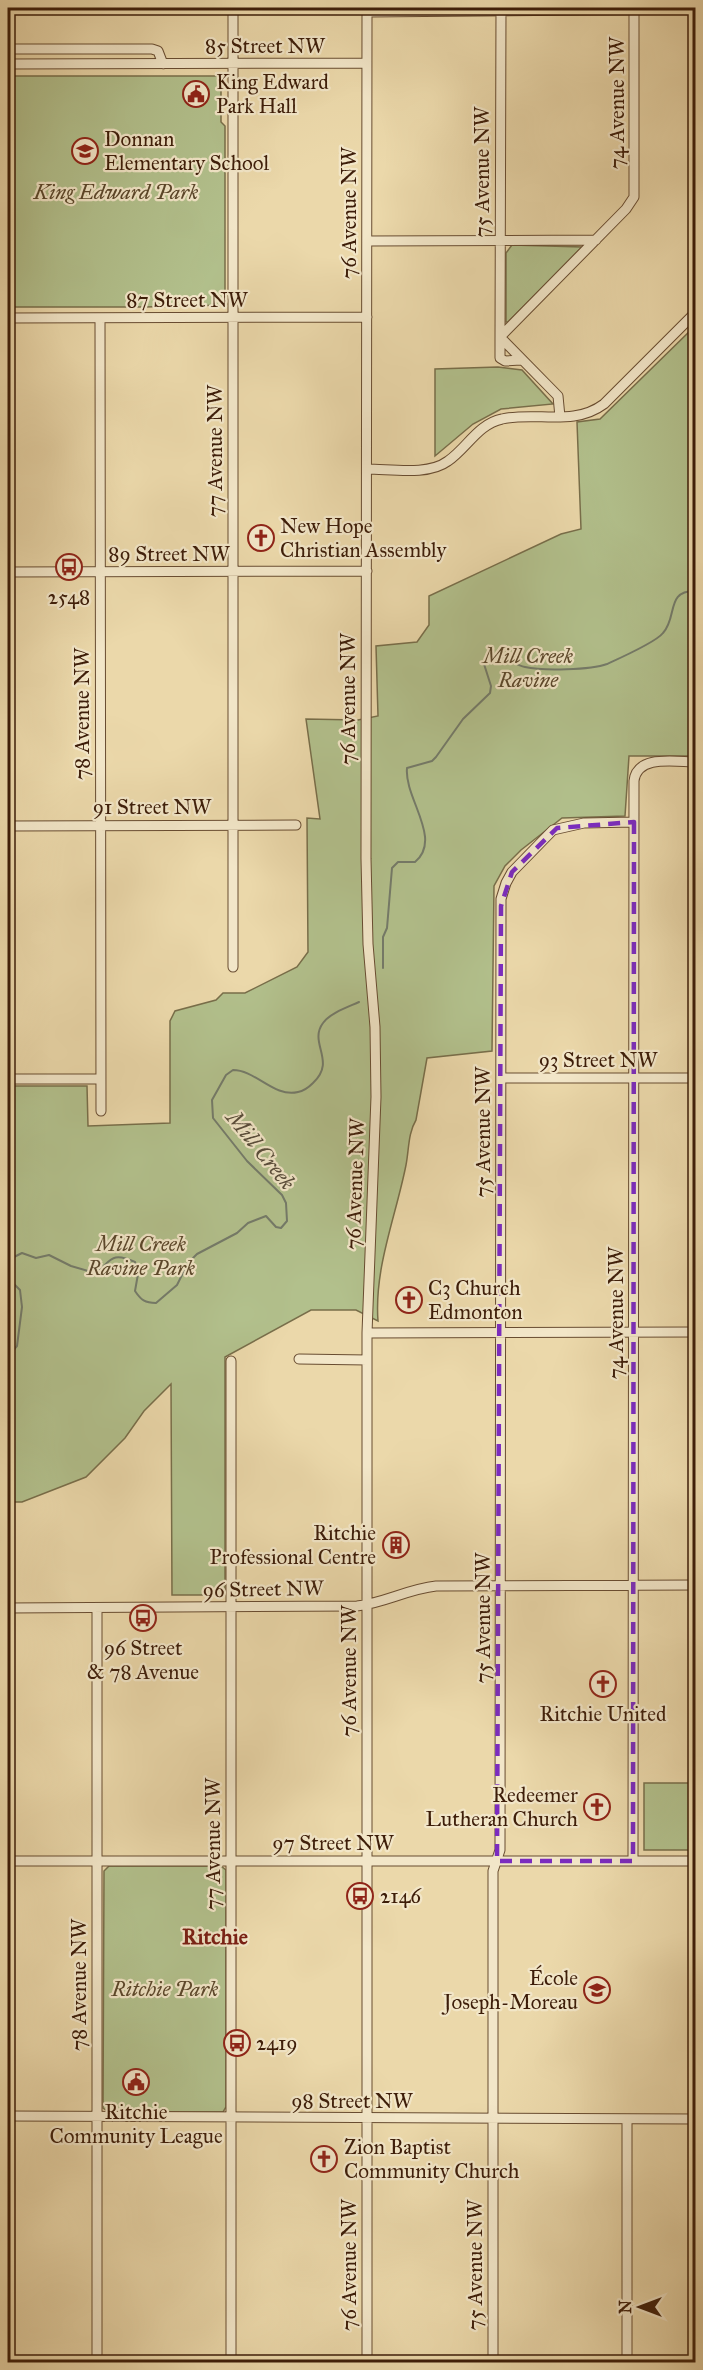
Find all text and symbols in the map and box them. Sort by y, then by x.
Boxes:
street label: 85 Street NW [205,33,326,59]
street label: 74 Avenue NW [604,36,630,169]
place label: King Edward Park Hall [216,69,329,119]
public building icon: King Edward Park Hall [181,79,211,109]
street label: 75 Avenue NW [469,106,495,237]
place label: Donnan Elementary School [104,126,269,176]
school or university icon: Donnan Elementary School [70,136,100,166]
street label: 76 Avenue NW [336,146,362,279]
park label: King Edward Park [33,179,199,205]
street label: 87 Street NW [126,287,249,313]
street label: 77 Avenue NW [202,384,228,517]
place label: New Hope Christian Assembly [280,513,447,563]
church icon: New Hope Christian Assembly [246,523,276,553]
street label: 89 Street NW [108,541,231,567]
bus stop icon: 2548 [54,552,84,582]
place label: 2548 [48,584,90,610]
street label: 76 Avenue NW [335,632,361,765]
park label: Mill Creek Ravine [481,643,574,693]
street label: 78 Avenue NW [69,647,95,780]
street label: 91 Street NW [93,794,212,820]
street label: 93 Street NW [539,1047,658,1073]
street label: 75 Avenue NW [470,1066,496,1197]
water label: Mill Creek [220,1103,301,1195]
street label: 76 Avenue NW [340,1117,370,1250]
park label: Mill Creek Ravine Park [86,1231,196,1281]
street label: 74 Avenue NW [603,1246,629,1379]
place label: C3 Church Edmonton [428,1275,523,1325]
church icon: C3 Church Edmonton [394,1285,424,1315]
place label: Ritchie Professional Centre [210,1520,376,1570]
building icon: Ritchie Professional Centre [381,1530,411,1560]
street label: 75 Avenue NW [470,1552,496,1683]
street label: 96 Street NW [202,1575,325,1603]
bus stop icon: 96 Street & 78 Avenue [128,1603,158,1633]
street label: 76 Avenue NW [336,1604,362,1737]
place label: 96 Street & 78 Avenue [87,1635,199,1685]
church icon: Ritchie United [588,1669,618,1699]
place label: Ritchie United [539,1701,667,1727]
street label: 77 Avenue NW [200,1777,226,1910]
place label: Redeemer Lutheran Church [426,1782,578,1832]
church icon: Redeemer Lutheran Church [582,1792,612,1822]
street label: 97 Street NW [272,1830,395,1856]
bus stop icon: 2146 [345,1881,375,1911]
place label: 2146 [380,1883,422,1909]
street label: 78 Avenue NW [66,1918,92,2051]
district label: Ritchie [182,1923,248,1950]
place label: École Joseph-Moreau [442,1964,578,2015]
school or university icon: École Joseph-Moreau [582,1975,612,2005]
park label: Ritchie Park [111,1976,219,2002]
bus stop icon: 2419 [222,2028,252,2058]
place label: 2419 [256,2030,297,2056]
public building icon: Ritchie Community League [121,2067,151,2097]
street label: 98 Street NW [291,2088,414,2114]
place label: Ritchie Community League [49,2099,223,2149]
place label: Zion Baptist Community Church [344,2134,520,2184]
church icon: Zion Baptist Community Church [309,2144,339,2174]
street label: 76 Avenue NW [336,2198,362,2331]
street label: 75 Avenue NW [462,2199,488,2330]
north arrow [610,2277,670,2337]
text: N [616,2300,635,2314]

